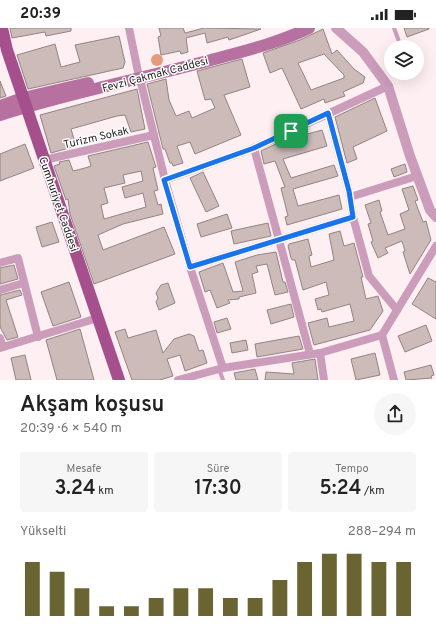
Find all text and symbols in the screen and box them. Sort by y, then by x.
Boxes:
text: 20:39 [20,5,61,24]
map controls [384,40,424,80]
button: layers [384,40,424,80]
street label: Fevzi Çakmak Caddesi [101,54,210,96]
pin [274,114,308,148]
icon: arrive [280,120,302,142]
street label: Turizm Sokak [62,124,130,152]
street label: Cumhuriyet Caddesi [35,155,81,254]
text: Akşam koşusu [20,392,164,419]
button: share [374,393,416,435]
text: 20:39 · 6 × 540 m [20,421,122,437]
text: Mesafe [67,462,101,476]
text: Süre [207,462,229,476]
text: Tempo [335,462,369,476]
text: 3.24 [54,476,96,502]
text: 17:30 [194,476,242,502]
text: 5:24 [319,476,361,502]
text: km [96,484,114,498]
text: /km [361,484,385,498]
text: Yükselti [20,524,66,540]
text: 288–294 m [348,524,416,540]

